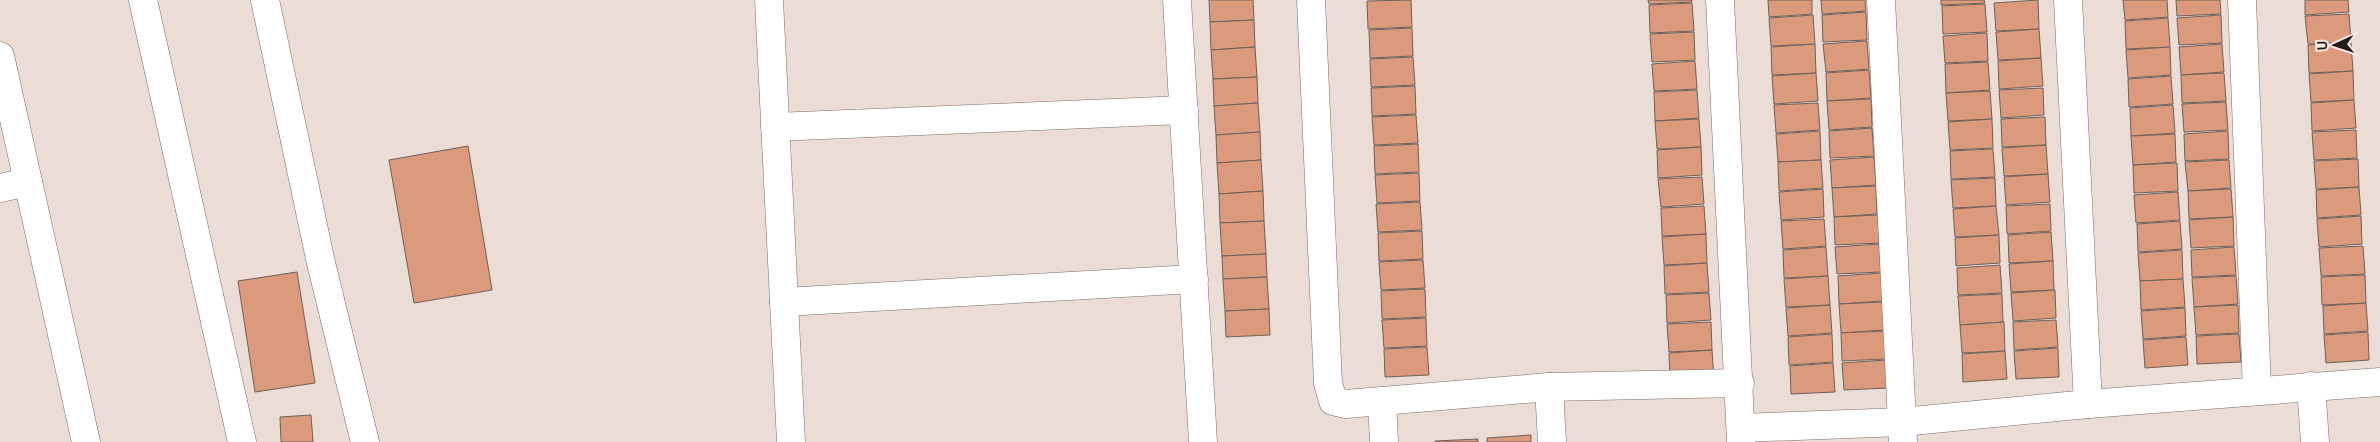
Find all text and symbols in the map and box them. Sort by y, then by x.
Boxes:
north arrow [2310,20,2360,70]
text: U [2313,41,2331,51]

